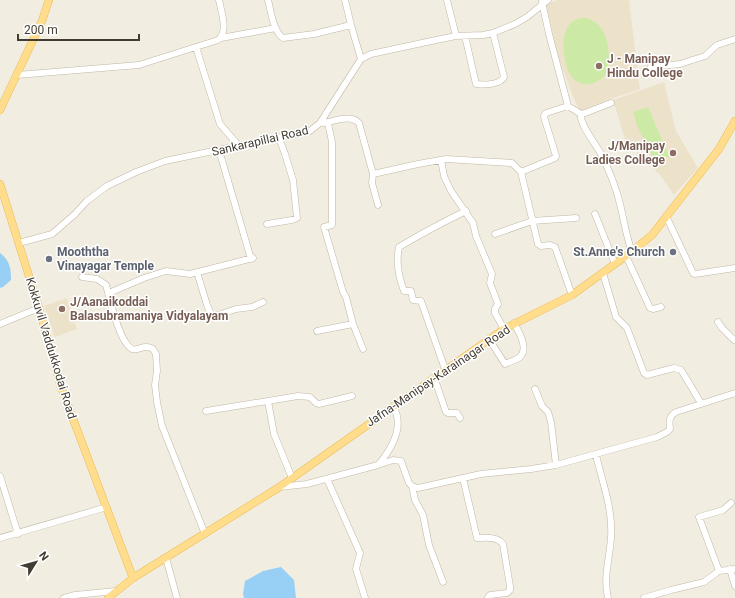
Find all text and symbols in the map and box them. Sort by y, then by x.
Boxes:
scale bar [18,16,139,42]
text: 200 m [24,23,58,37]
place label: J - Manipay Hindu College [607,52,683,80]
marker: J - Manipay Hindu College [594,61,604,71]
street label: Sankarapillai Road [210,123,310,159]
place label: J/Manipay Ladies College [586,139,666,167]
marker: J/Manipay Ladies College [668,148,678,158]
place label: Mooththa Vinayagar Temple [57,245,154,273]
place label: St.Anne's Church [573,245,665,259]
marker: St.Anne's Church [668,247,678,257]
marker: Mooththa Vinayagar Temple [44,254,54,264]
street label: Kokkuvil Vaddukkodai Road [23,275,79,421]
place label: J/Aanaikoddai Balasubramaniya Vidyalayam [70,295,228,323]
marker: J/Aanaikoddai Balasubramaniya Vidyalayam [57,304,67,314]
street label: Jafna-Manipay-Karainagar Road [363,322,513,430]
north arrow [16,542,56,582]
text: N [36,549,51,563]

